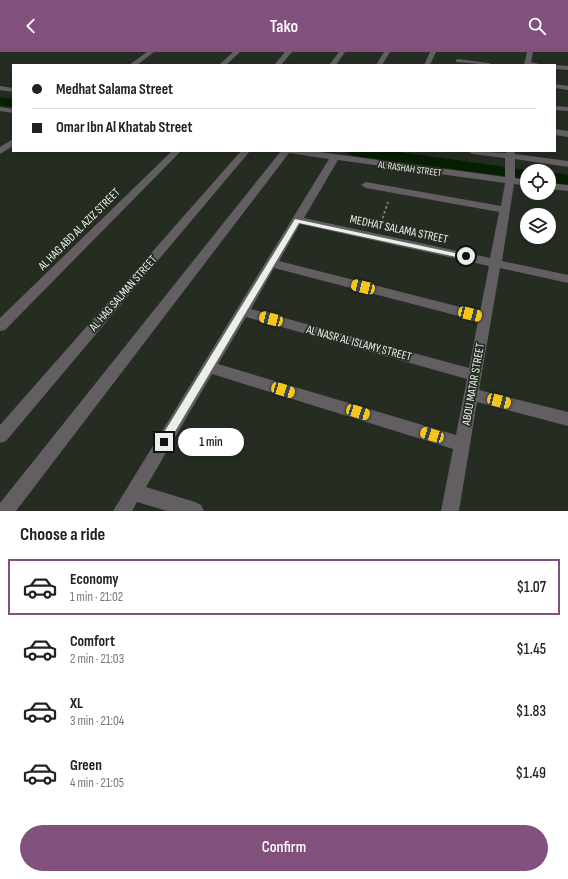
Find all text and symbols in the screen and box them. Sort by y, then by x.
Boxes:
icon: back [20,15,42,37]
icon: search [526,15,548,37]
text: Tako [270,16,298,37]
text: Medhat Salama Street [56,80,173,99]
text: Omar Ibn Al Khatab Street [56,118,192,137]
street label: AL RASHAH STREET [376,158,442,179]
map controls [520,164,556,244]
button: locate [520,164,556,200]
street label: AL HAG ABD AL AZIZ STREET [34,185,124,274]
button: layers [520,208,556,244]
street label: MEDHAT SALAMA STREET [348,212,449,247]
route start [457,247,475,265]
street label: AL HAG SALMAN STREET [86,252,161,335]
car [350,278,376,296]
car [457,305,483,323]
car [258,310,284,328]
street label: AL NASR AL ISLAMY STREET [304,322,413,365]
street label: ABOU MATAR STREET [459,342,488,427]
car [270,381,296,399]
car [486,392,512,410]
car [345,403,371,421]
car [419,426,445,444]
callout: 1 min [178,428,244,456]
route end [155,433,173,451]
text: 1 min [199,434,223,450]
text: Choose a ride [20,524,105,545]
icon: car [22,569,58,605]
text: Economy [70,570,119,589]
text: $1.07 [516,578,546,597]
text: 1 min · 21:02 [70,589,123,605]
icon: car [22,631,58,667]
text: Comfort [70,632,115,651]
text: $1.45 [516,640,546,659]
text: 2 min · 21:03 [70,651,124,667]
icon: car [22,693,58,729]
text: XL [70,694,83,713]
text: $1.83 [516,702,546,721]
text: 3 min · 21:04 [70,713,124,729]
icon: car [22,755,58,791]
text: Green [70,756,102,775]
text: $1.49 [516,764,546,783]
text: 4 min · 21:05 [70,775,124,791]
button: Confirm [20,825,548,871]

